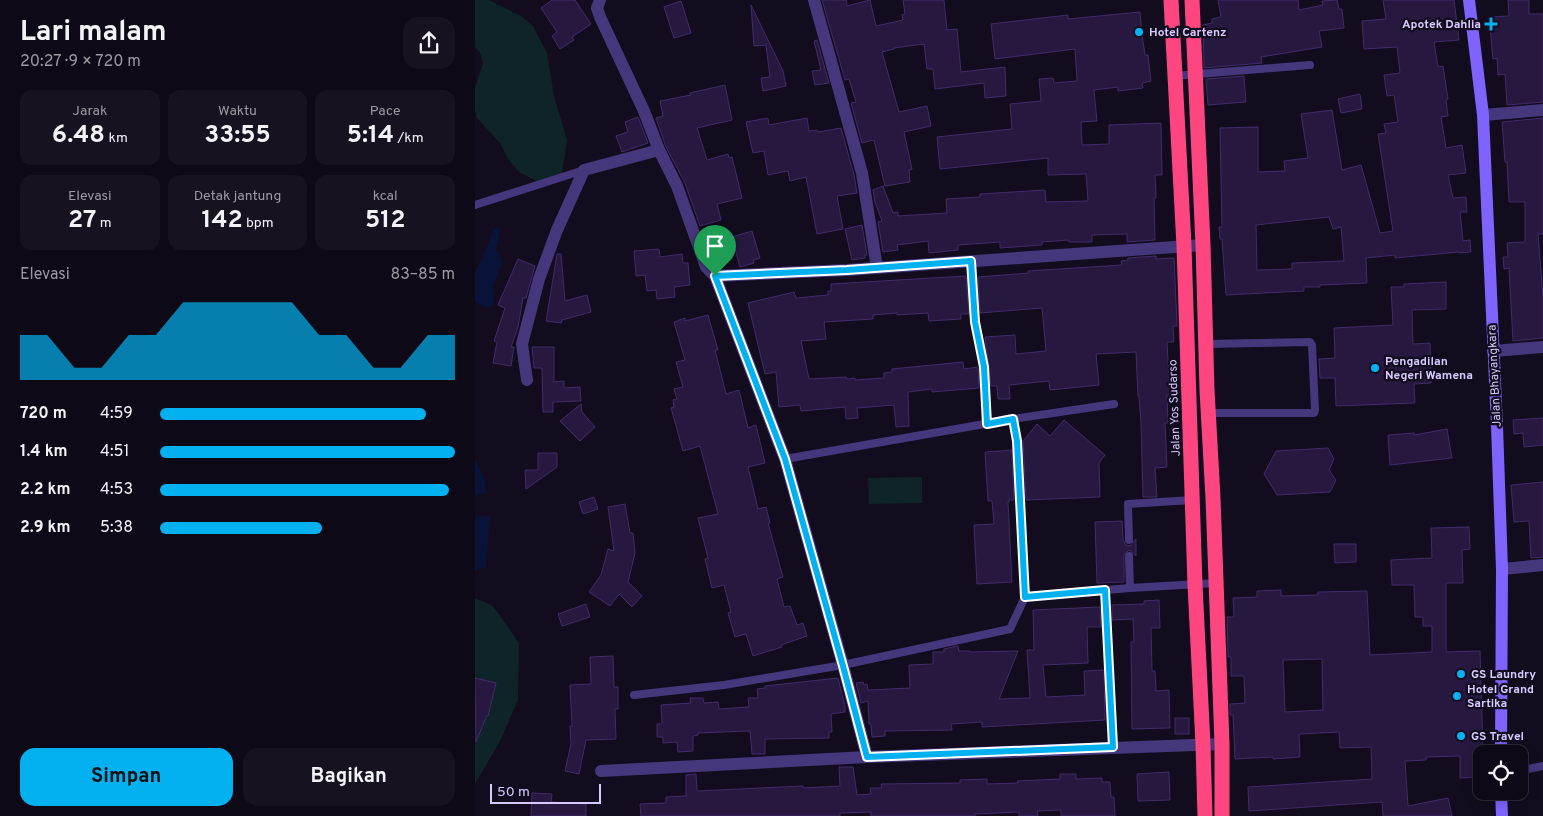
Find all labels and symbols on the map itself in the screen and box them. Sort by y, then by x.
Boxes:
place label: Apotek Dahlia [1402,17,1481,33]
marker: Apotek Dahlia [1485,18,1497,30]
place label: Hotel Cartenz [1149,25,1227,41]
marker: Hotel Cartenz [1133,26,1145,38]
pin [694,225,736,276]
street label: Jalan Bhayangkara [1484,324,1506,428]
place label: Pengadilan Negeri Wamena [1385,354,1473,384]
street label: Jalan Yos Sudarso [1165,359,1185,457]
marker: Pengadilan Negeri Wamena [1369,362,1381,374]
place label: GS Laundry [1471,667,1536,683]
marker: GS Laundry [1455,668,1467,680]
place label: Hotel Grand Sartika [1467,682,1534,712]
marker: Hotel Grand Sartika [1451,690,1463,702]
place label: GS Travel [1471,729,1524,745]
marker: GS Travel [1455,730,1467,742]
scale bar [490,781,601,804]

